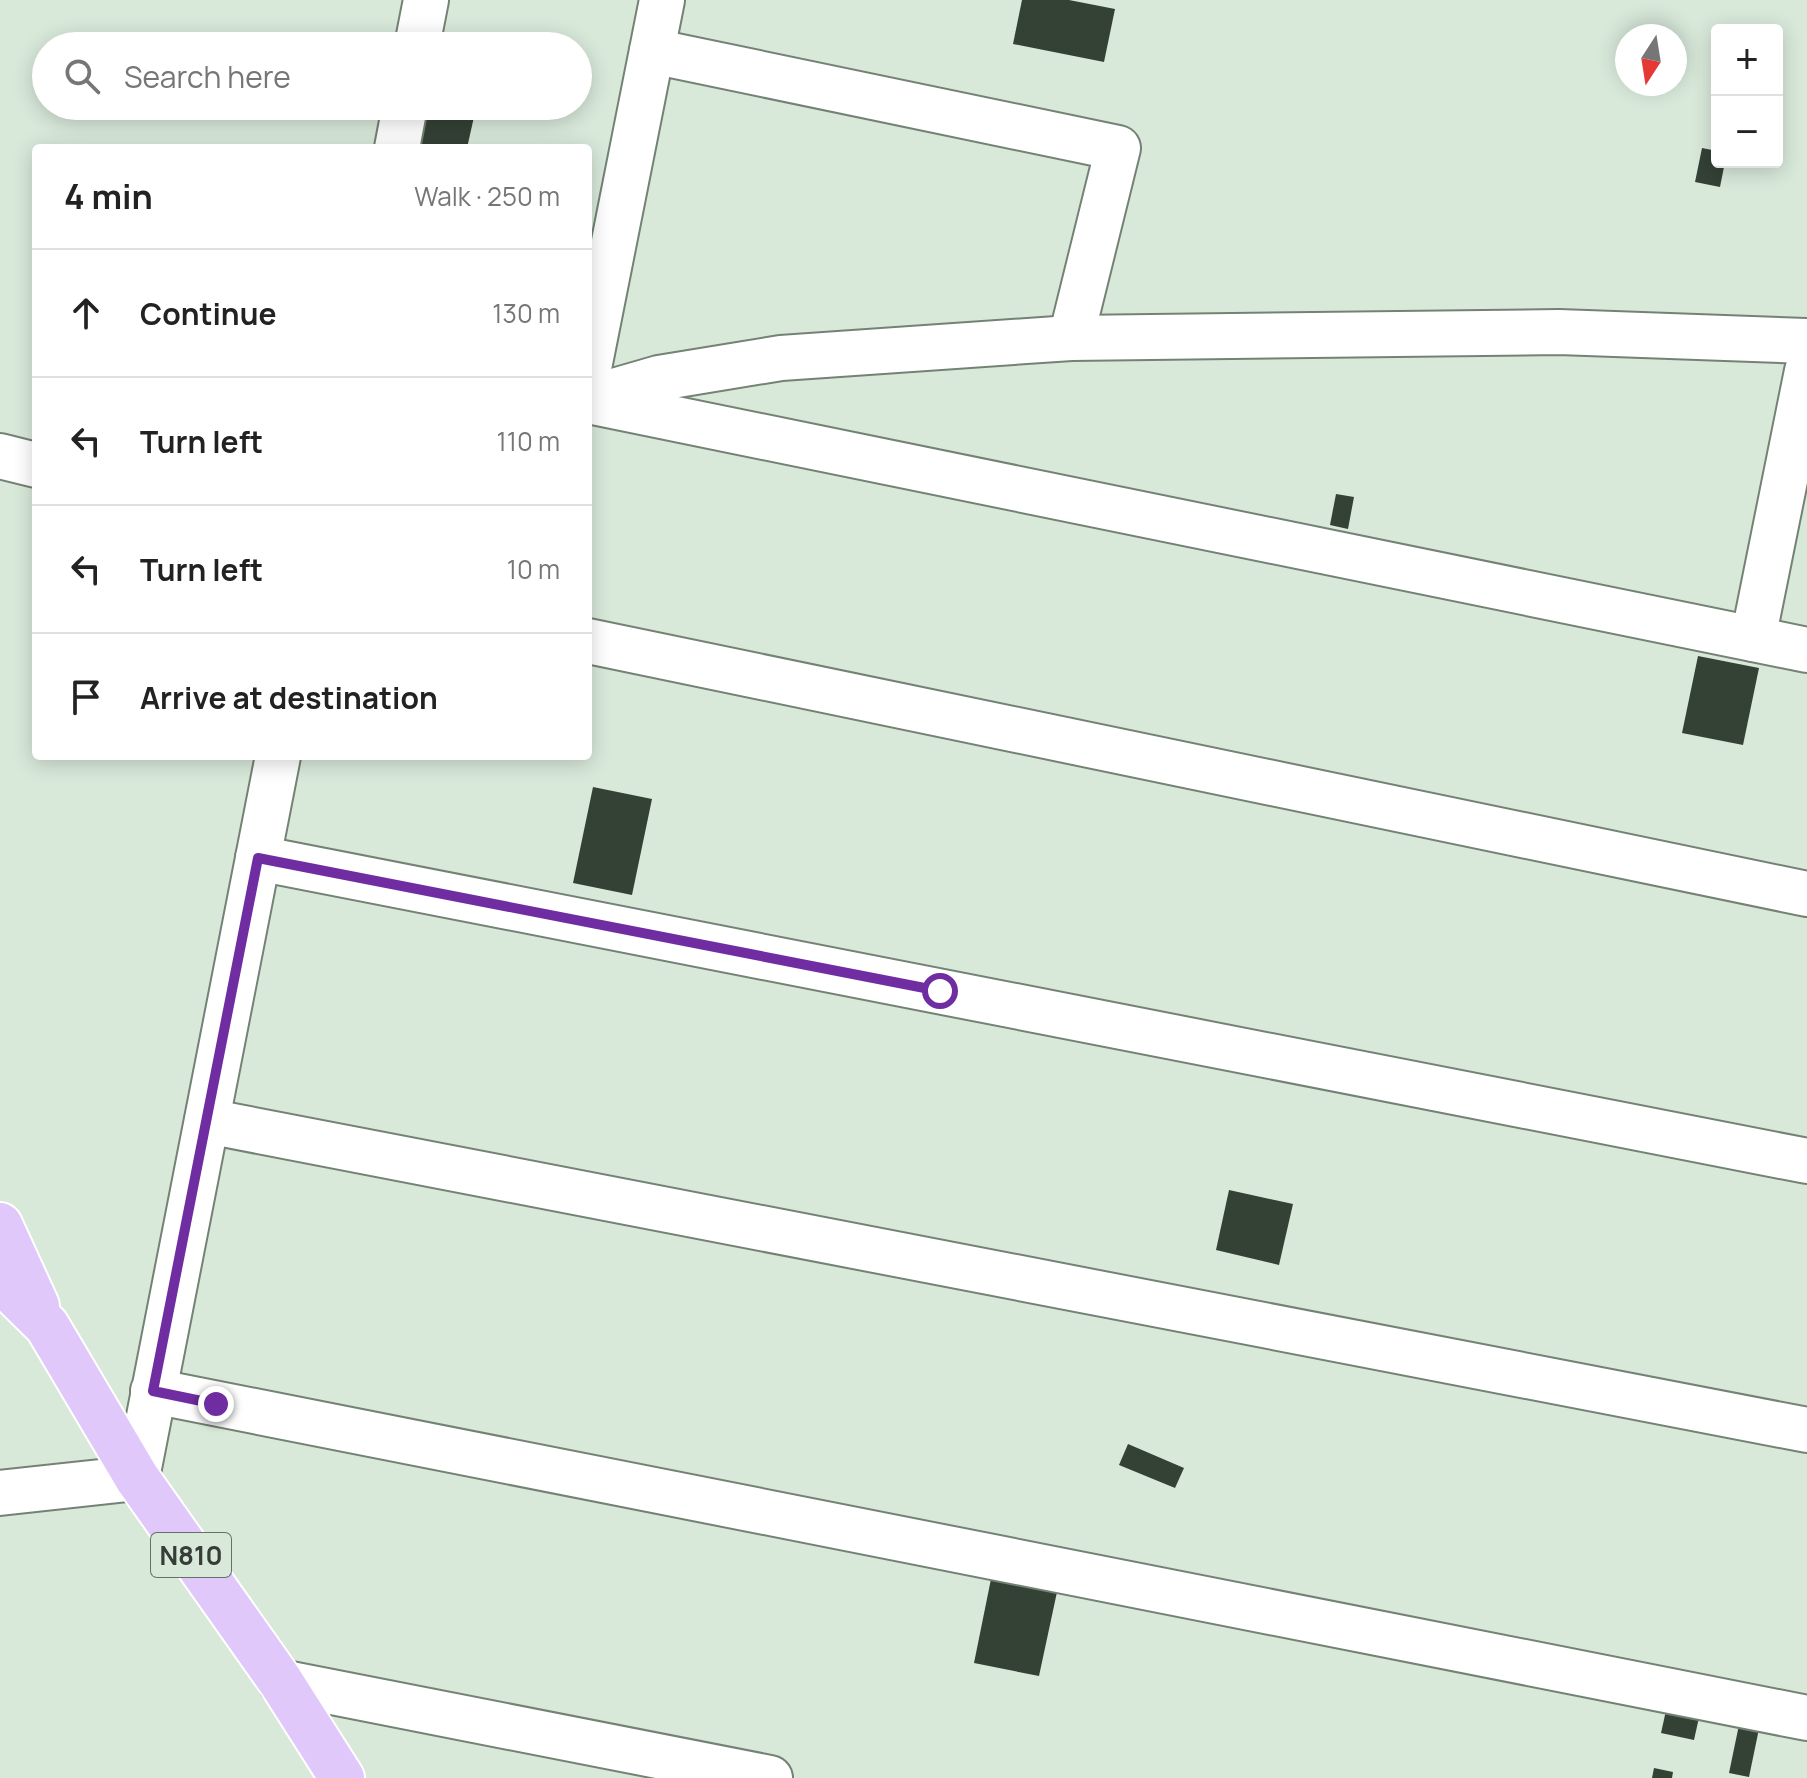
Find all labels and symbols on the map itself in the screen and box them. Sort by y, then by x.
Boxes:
north arrow [1615,24,1687,96]
route start [922,973,958,1009]
route end [198,1386,234,1422]
road number: N810 [151,1533,231,1577]

